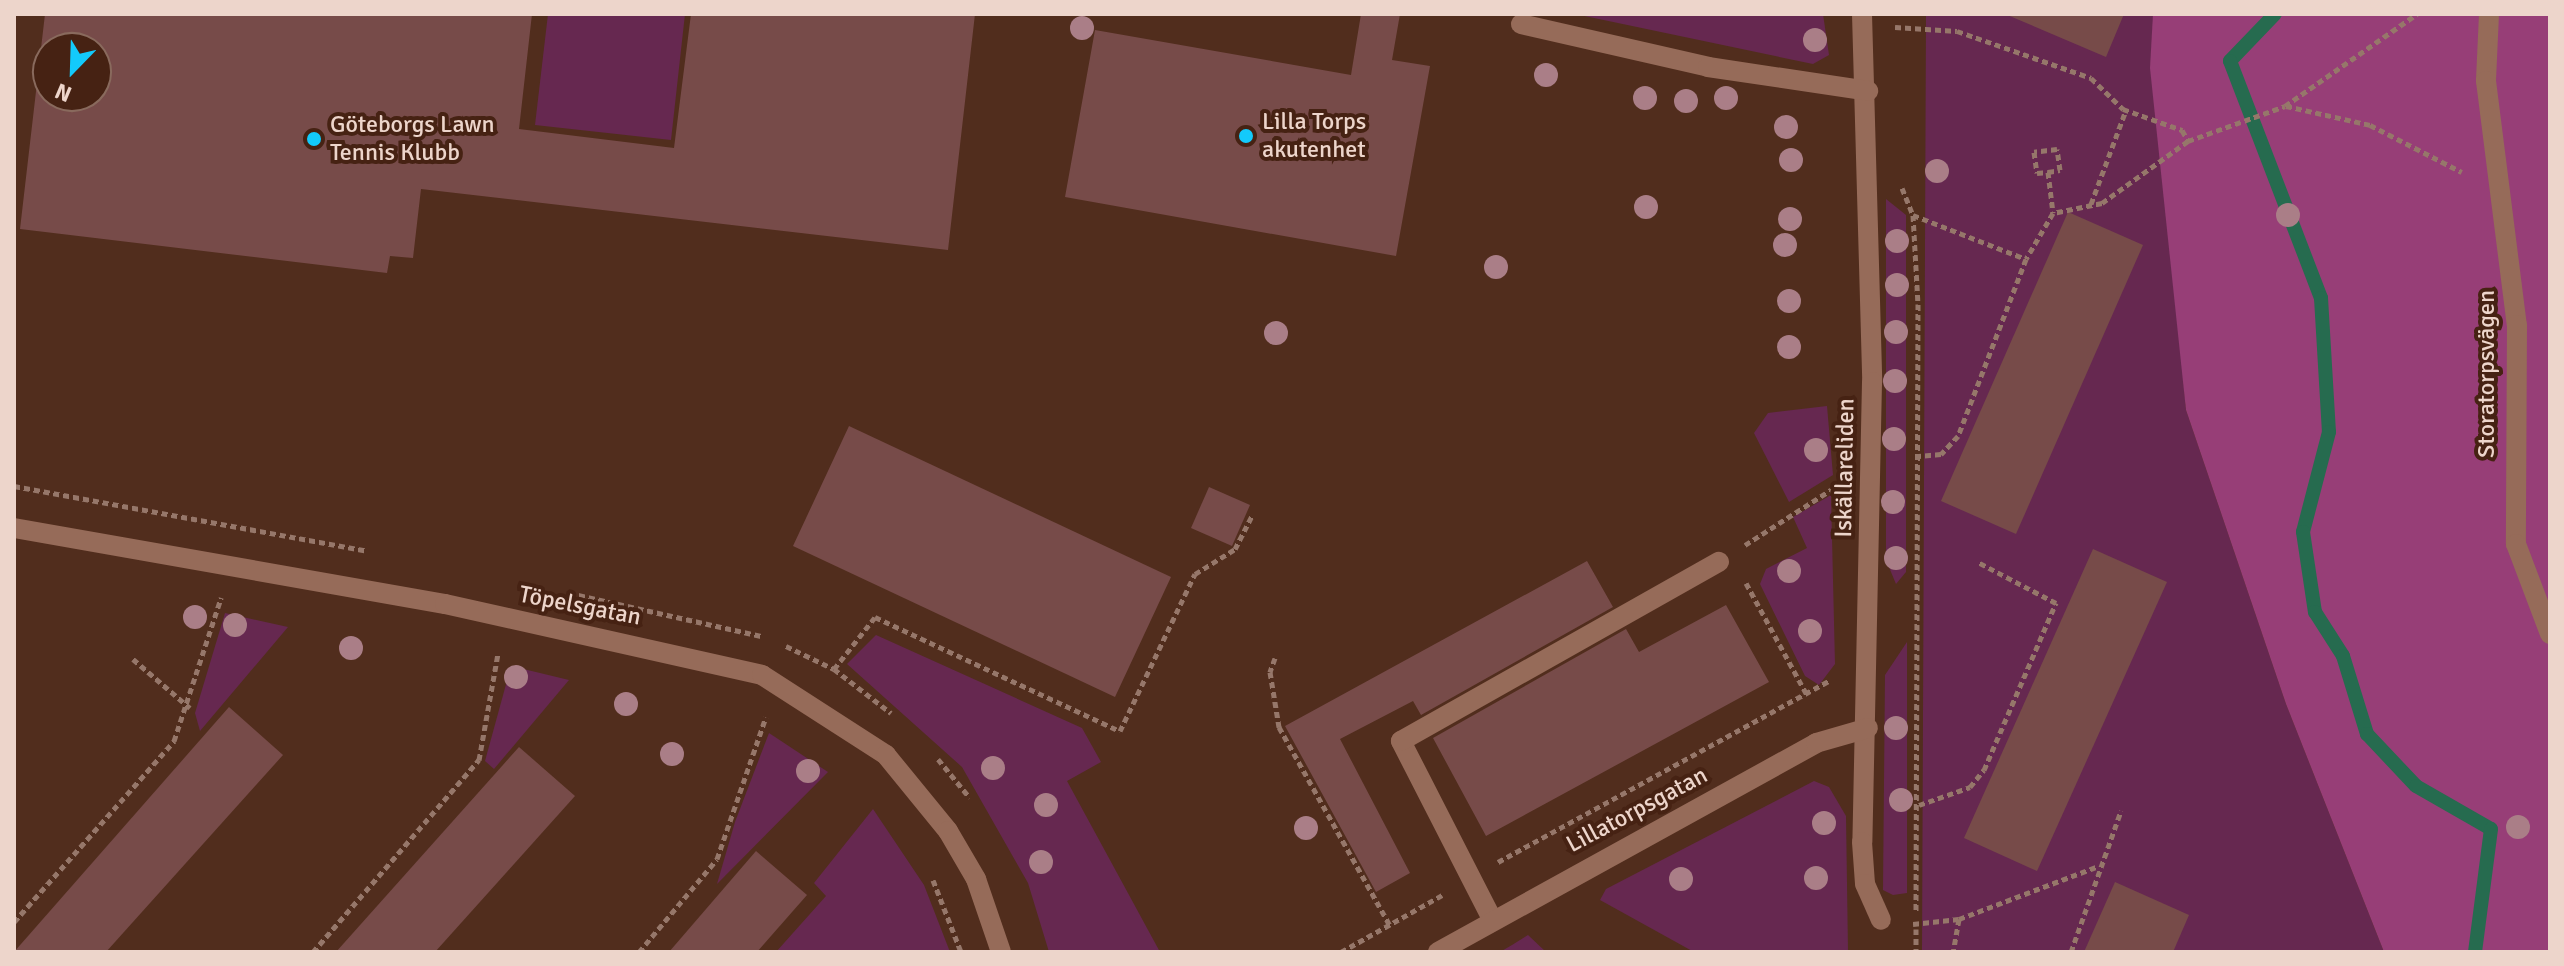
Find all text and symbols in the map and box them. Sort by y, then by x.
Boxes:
north arrow [32,32,112,112]
text: N [51,77,76,108]
place label: Lilla Torps akutenhet [1262,108,1366,164]
place label: Göteborgs Lawn Tennis Klubb [330,111,495,167]
marker: Lilla Torps akutenhet [1237,127,1255,145]
marker: Göteborgs Lawn Tennis Klubb [305,130,323,148]
street label: Storatorpsvägen [2473,290,2501,458]
street label: Iskällareliden [1829,398,1861,538]
street label: Töpelsgatan [517,580,643,632]
street label: Lillatorpsgatan [1562,761,1712,859]

